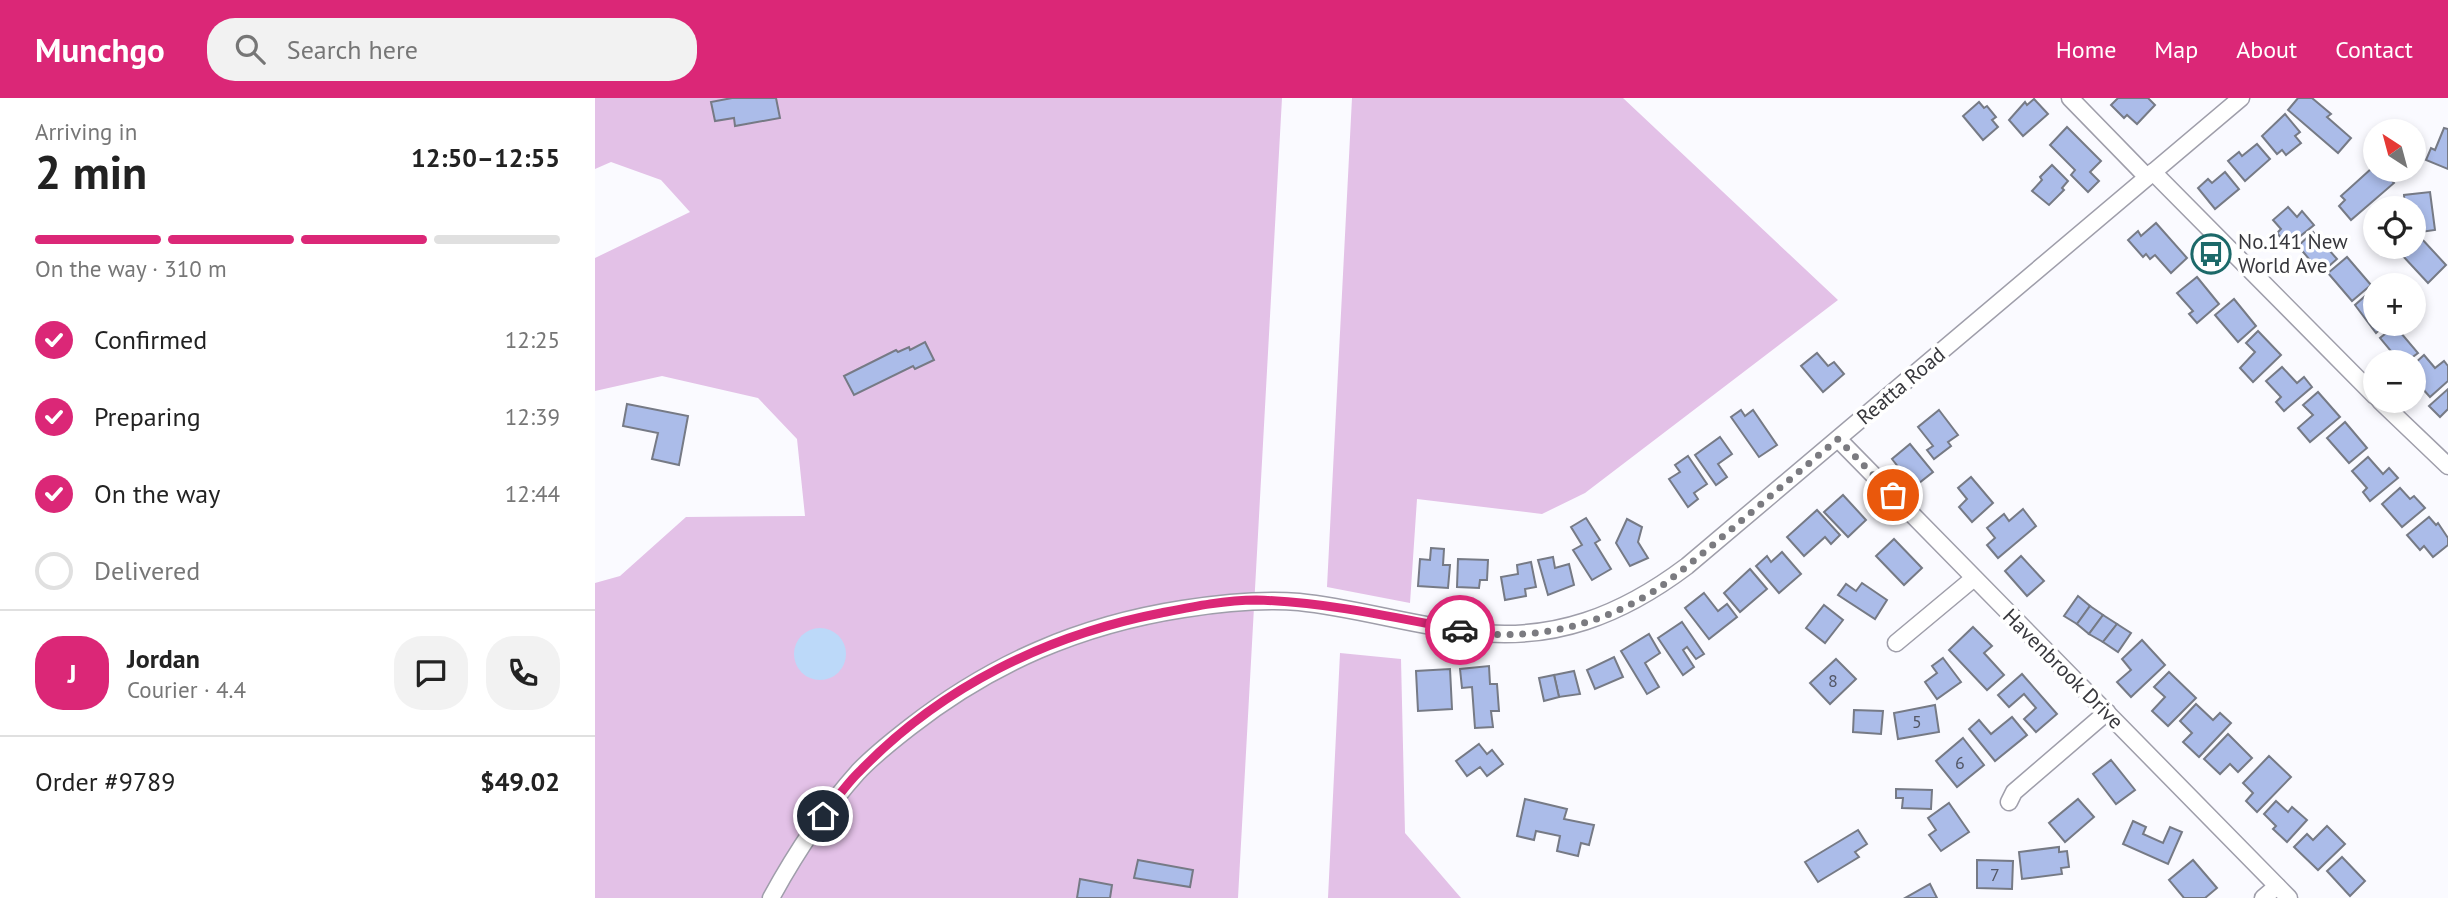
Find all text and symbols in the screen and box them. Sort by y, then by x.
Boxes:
search box [207,18,697,81]
text: Munchgo [35,28,165,71]
icon: search [231,30,269,68]
text: Search here [287,33,418,66]
text: Home [2056,34,2116,65]
text: Map [2154,34,2198,65]
text: About [2236,34,2297,65]
text: Contact [2335,34,2413,65]
text: Arriving in [35,117,137,146]
north arrow [2363,119,2425,182]
map controls [2363,119,2426,413]
text: 12:50–12:55 [411,141,560,174]
text: 2 min [35,142,147,202]
button: locate [2363,196,2426,259]
place label: No.141 New World Ave [2238,228,2348,279]
bus stop icon: No.141 New World Ave [2190,233,2232,275]
text: On the way · 310 m [35,254,227,283]
button: + [2363,273,2426,336]
icon: check [35,321,73,359]
text: Confirmed [94,323,207,356]
text: 12:25 [505,325,560,354]
street label: Reatta Road [1851,341,1950,430]
button: − [2363,350,2426,413]
icon: check [35,398,73,436]
text: Preparing [94,400,201,433]
text: 12:39 [505,402,560,431]
pin [1863,465,1923,525]
icon: check [35,475,73,513]
icon: bag [1874,476,1912,514]
text: On the way [94,477,220,510]
text: 12:44 [505,479,560,508]
text: Delivered [94,554,200,587]
courier [1425,595,1495,665]
street label: Havenbrook Drive [1997,603,2129,735]
icon: car [1441,611,1479,649]
button: chat [394,636,468,710]
button: phone [486,636,560,710]
text: Jordan [127,642,200,675]
text: J [68,657,76,690]
house number: 8 [1828,669,1838,692]
text: Courier · 4.4 [127,675,246,704]
house number: 5 [1912,710,1922,733]
house number: 6 [1955,751,1965,774]
text: Order #9789 [35,765,175,798]
text: $49.02 [480,765,560,798]
pin [793,786,853,846]
icon: home [804,797,842,835]
house number: 7 [1990,863,2000,886]

